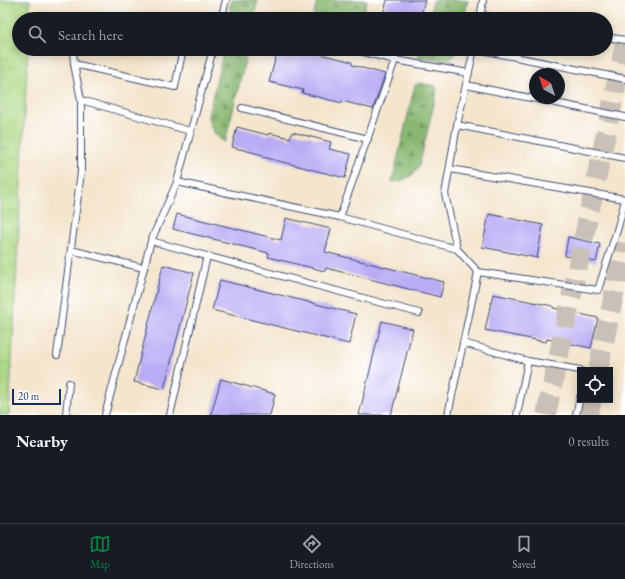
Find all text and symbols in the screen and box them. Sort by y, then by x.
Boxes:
search box [12,12,613,56]
icon: search [26,23,48,45]
text: Search here [58,25,123,44]
north arrow [529,68,565,104]
map controls [577,367,613,403]
button: locate [577,367,613,403]
scale bar [12,387,61,406]
text: 20 m [18,389,39,403]
text: Nearby [16,430,68,452]
text: 0 results [568,433,609,450]
tab: Map [89,533,111,571]
tab: Directions [290,533,334,571]
tab: Saved [512,533,536,571]

